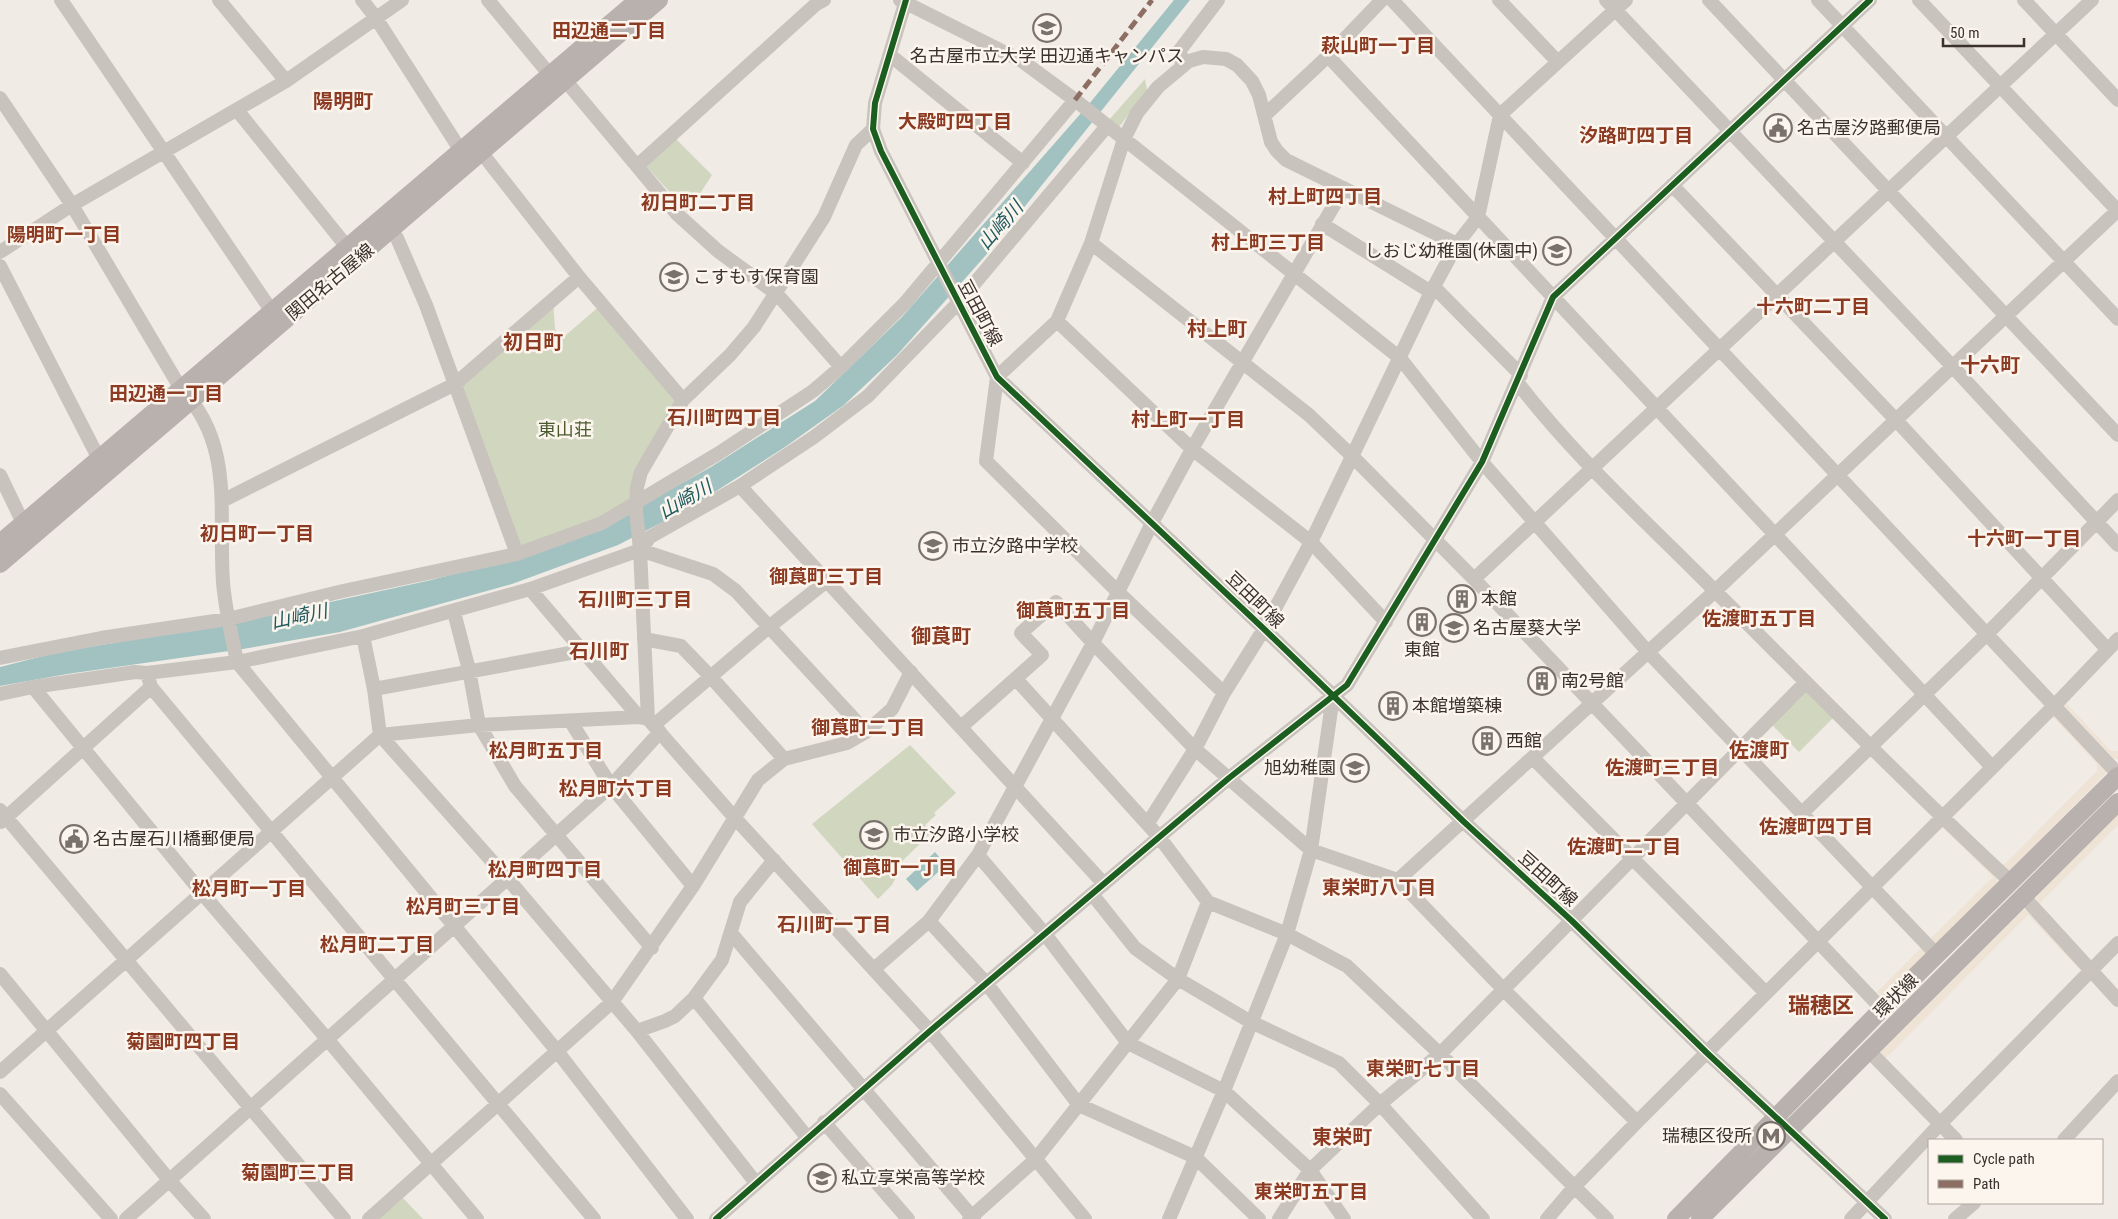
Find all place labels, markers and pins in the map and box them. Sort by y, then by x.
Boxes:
school or university icon: 名古屋市立大学 田辺通キャンパス [1032,13,1062,43]
place label: 名古屋市立大学 田辺通キャンパス [910,45,1184,66]
public building icon: 名古屋汐路郵便局 [1763,113,1793,143]
place label: 名古屋汐路郵便局 [1797,117,1941,138]
school or university icon: しおじ幼稚園(休園中) [1542,236,1572,266]
place label: しおじ幼稚園(休園中) [1365,240,1538,262]
school or university icon: こすもす保育園 [659,262,689,292]
place label: こすもす保育園 [693,266,819,287]
school or university icon: 市立汐路中学校 [918,531,948,561]
place label: 市立汐路中学校 [952,535,1078,556]
building icon: 本館 [1447,584,1477,614]
place label: 本館 [1481,588,1517,609]
building icon: 東館 [1407,607,1437,637]
school or university icon: 名古屋葵大学 [1439,613,1469,643]
place label: 名古屋葵大学 [1473,617,1581,638]
place label: 東館 [1404,639,1440,660]
building icon: 南2号館 [1527,666,1557,696]
place label: 南2号館 [1561,670,1624,691]
building icon: 本館増築棟 [1378,691,1408,721]
place label: 本館増築棟 [1412,695,1502,716]
building icon: 西館 [1472,726,1502,756]
place label: 西館 [1506,730,1542,751]
school or university icon: 旭幼稚園 [1340,753,1370,783]
place label: 旭幼稚園 [1264,757,1336,778]
school or university icon: 市立汐路小学校 [859,820,889,850]
public building icon: 名古屋石川橋郵便局 [59,824,89,854]
place label: 市立汐路小学校 [893,824,1019,845]
place label: 名古屋石川橋郵便局 [93,828,255,849]
metro station icon: 瑞穂区役所 [1756,1121,1786,1151]
place label: 瑞穂区役所 [1662,1125,1752,1146]
school or university icon: 私立享栄高等学校 [807,1163,837,1193]
place label: 私立享栄高等学校 [841,1167,985,1188]

